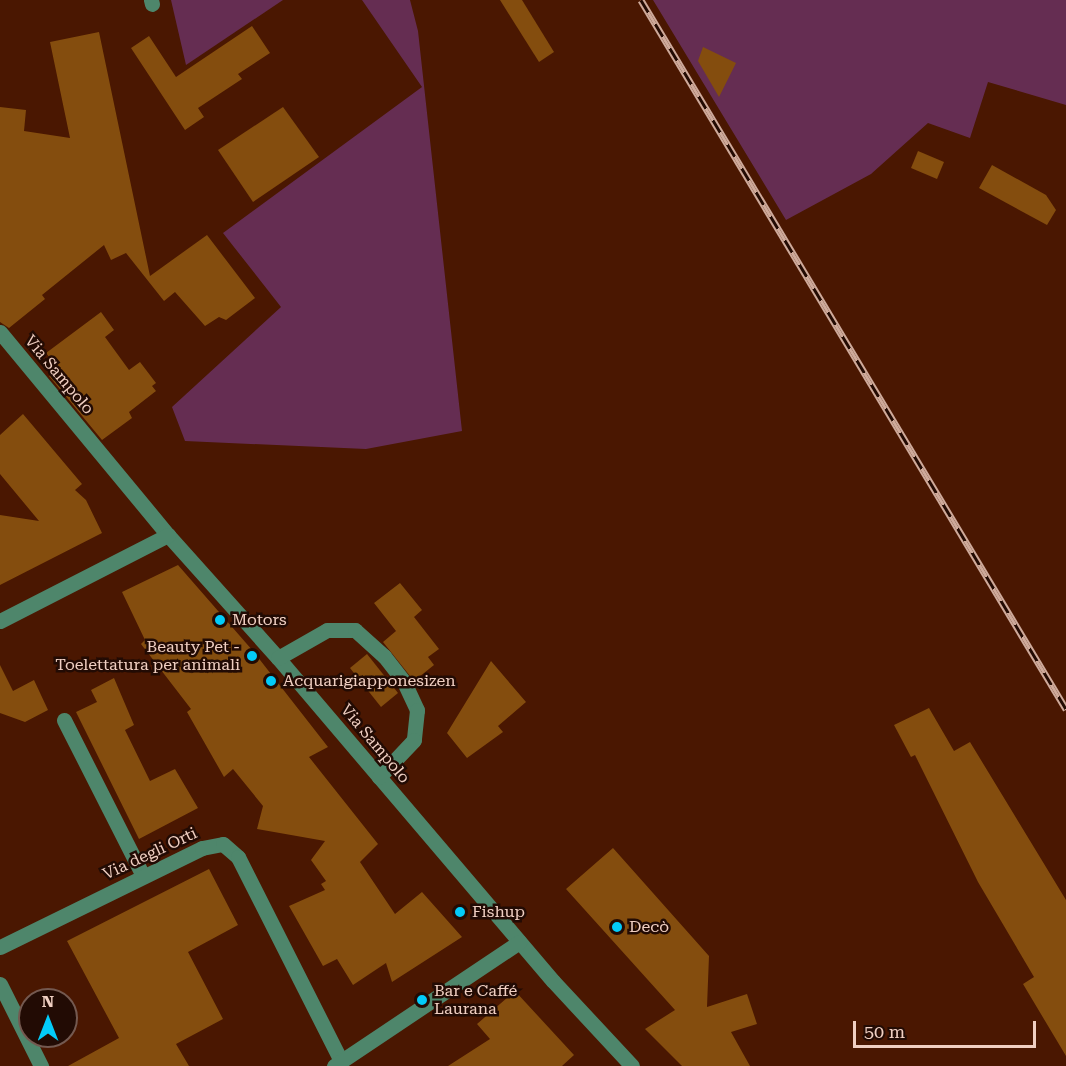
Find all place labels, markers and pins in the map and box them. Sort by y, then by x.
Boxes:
place label: Motors [232,610,287,630]
marker: Motors [213,613,227,627]
place label: Beauty Pet - Toelettatura per animali [55,637,240,675]
marker: Beauty Pet - Toelettatura per animali [245,649,259,663]
place label: Acquarigiapponesizen [283,671,456,691]
marker: Acquarigiapponesizen [264,674,278,688]
place label: Fishup [472,902,525,922]
marker: Fishup [453,905,467,919]
place label: Decò [629,917,669,937]
marker: Decò [610,920,624,934]
place label: Bar e Caffé Laurana [434,981,517,1019]
marker: Bar e Caffé Laurana [415,993,429,1007]

